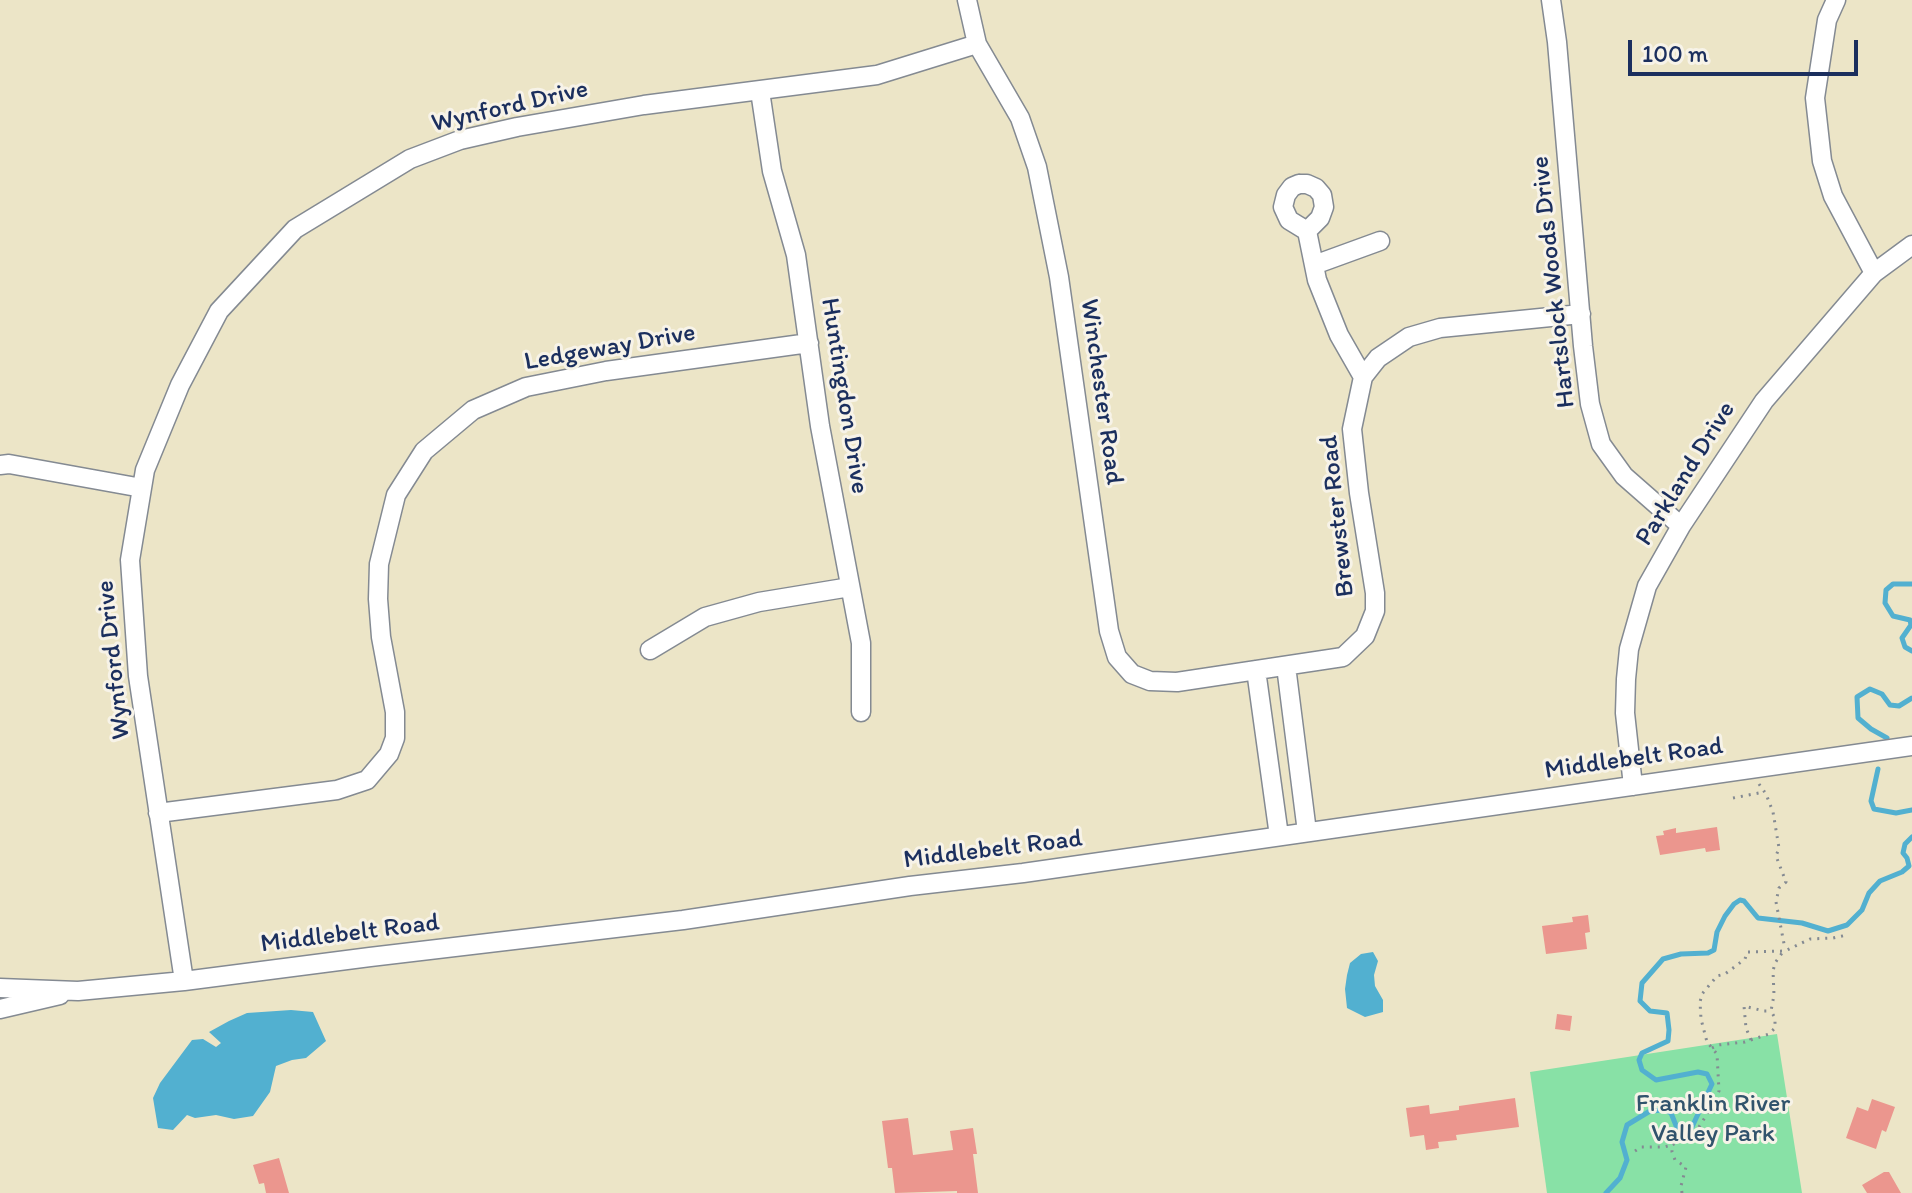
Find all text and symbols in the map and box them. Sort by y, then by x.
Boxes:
scale bar [1632,24,1862,74]
text: 100 m [1642,39,1708,68]
street label: Wynford Drive [429,74,591,140]
street label: Hartslock Woods Drive [1525,154,1583,410]
street label: Huntingdon Drive [813,296,875,496]
street label: Winchester Road [1072,297,1130,487]
street label: Ledgeway Drive [522,318,698,378]
street label: Parkland Drive [1629,396,1743,552]
street label: Brewster Road [1314,433,1362,599]
street label: Wynford Drive [90,579,138,741]
street label: Middlebelt Road [1543,731,1725,787]
street label: Middlebelt Road [902,824,1084,876]
street label: Middlebelt Road [259,908,441,960]
park label: Franklin River Valley Park [1636,1088,1790,1150]

